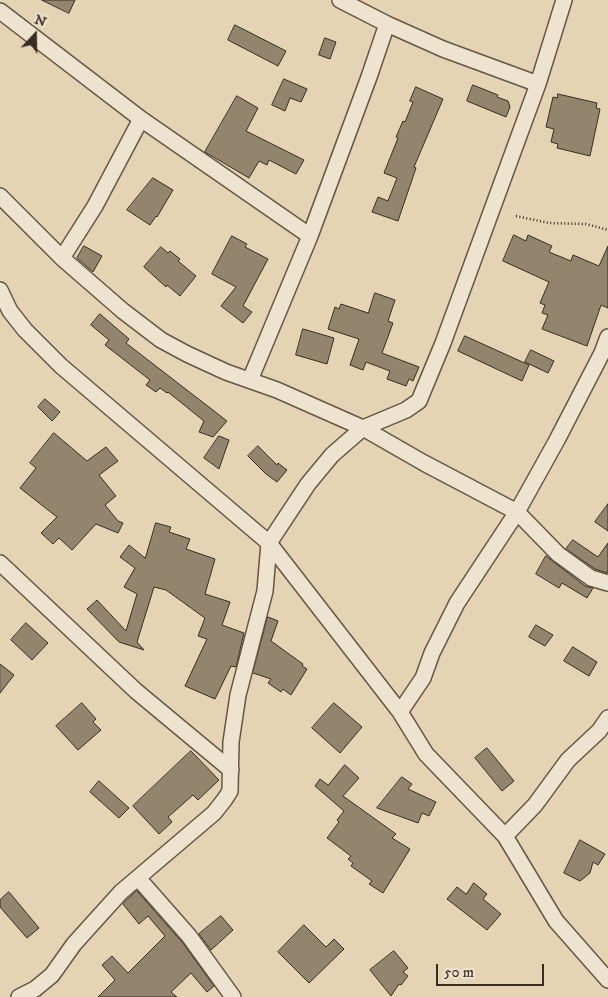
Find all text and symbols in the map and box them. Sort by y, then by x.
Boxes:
north arrow [10,10,60,60]
text: N [32,11,49,31]
scale bar [438,954,546,986]
text: 50 m [444,963,474,982]

